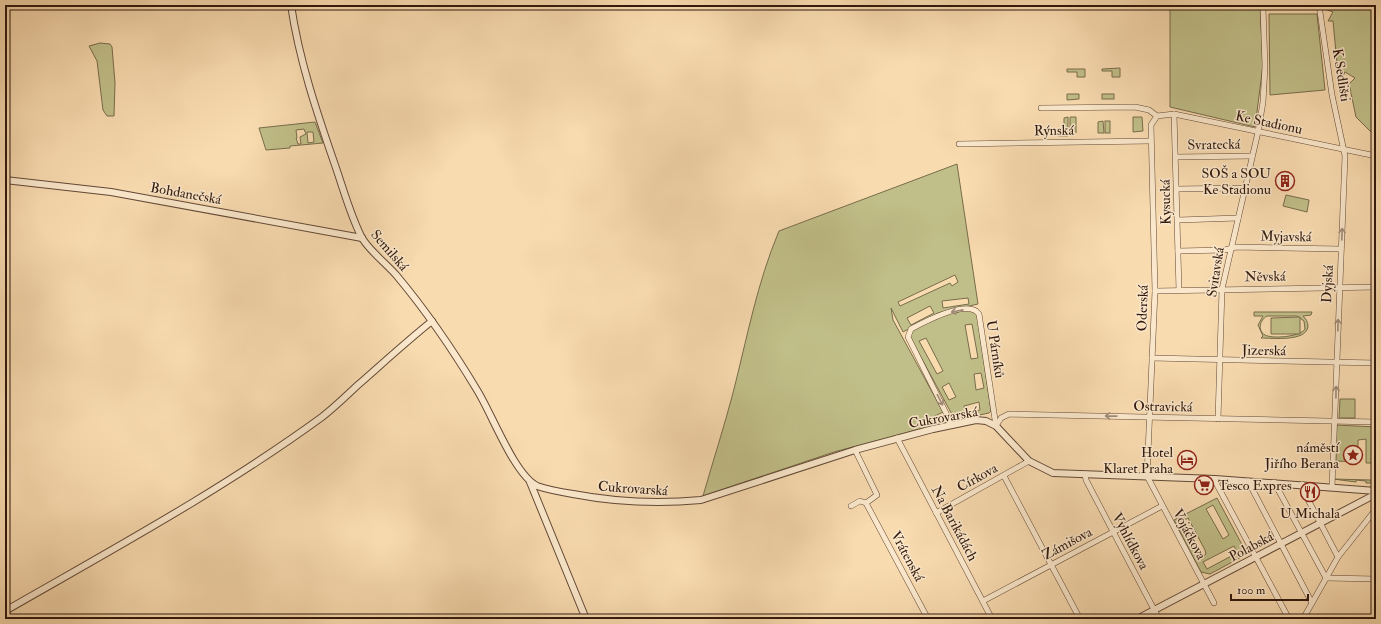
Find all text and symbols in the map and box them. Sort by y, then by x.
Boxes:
street label: K Sedlišti [1329,47,1354,103]
street label: Ke Stadionu [1234,107,1304,138]
street label: Rýnská [1034,122,1075,140]
street label: Svratecká [1187,136,1241,153]
place label: SOŠ a SOU Ke Stadionu [1202,164,1271,198]
building icon: SOŠ a SOU Ke Stadionu [1274,170,1296,192]
street label: Bohdanečská [149,179,223,208]
street label: Kysucká [1157,179,1175,225]
street label: Semilská [367,226,412,275]
street label: Myjavská [1260,228,1312,246]
one-way arrow [1338,228,1345,241]
street label: Svitavská [1203,246,1228,298]
street label: Dyjská [1318,264,1338,303]
street label: Něvská [1244,268,1286,285]
street label: Oderská [1133,284,1152,332]
one-way arrow [951,307,964,315]
street label: U Párníků [983,319,1008,379]
one-way arrow [1334,319,1342,332]
street label: Jizerská [1241,342,1287,359]
one-way arrow [1332,386,1340,399]
one-way arrow [936,394,944,406]
street label: Ostravická [1133,397,1193,416]
street label: Cukrovarská [907,403,979,432]
one-way arrow [1105,413,1118,420]
place label: náměstí Jiřího Berana [1264,439,1340,472]
place label: Hotel Klaret Praha [1103,444,1173,477]
place icon: náměstí Jiřího Berana [1342,444,1364,466]
hotel icon: Hotel Klaret Praha [1176,449,1198,471]
street label: Církova [954,459,1001,495]
supermarket icon: Tesco Expres [1193,474,1215,496]
place label: Tesco Expres [1218,477,1292,495]
street label: Cukrovarská [597,478,669,499]
restaurant icon: U Michala [1299,481,1321,503]
street label: Na Barikádách [928,483,982,564]
place label: U Michala [1280,505,1340,522]
street label: Vojáčkova [1169,506,1210,563]
street label: Vyhlídkova [1108,510,1153,573]
street label: Zámišova [1039,523,1095,564]
street label: Vrátenská [887,528,928,584]
street label: Polabská [1226,528,1277,565]
scale bar [1231,576,1308,602]
text: 100 m [1237,583,1266,598]

